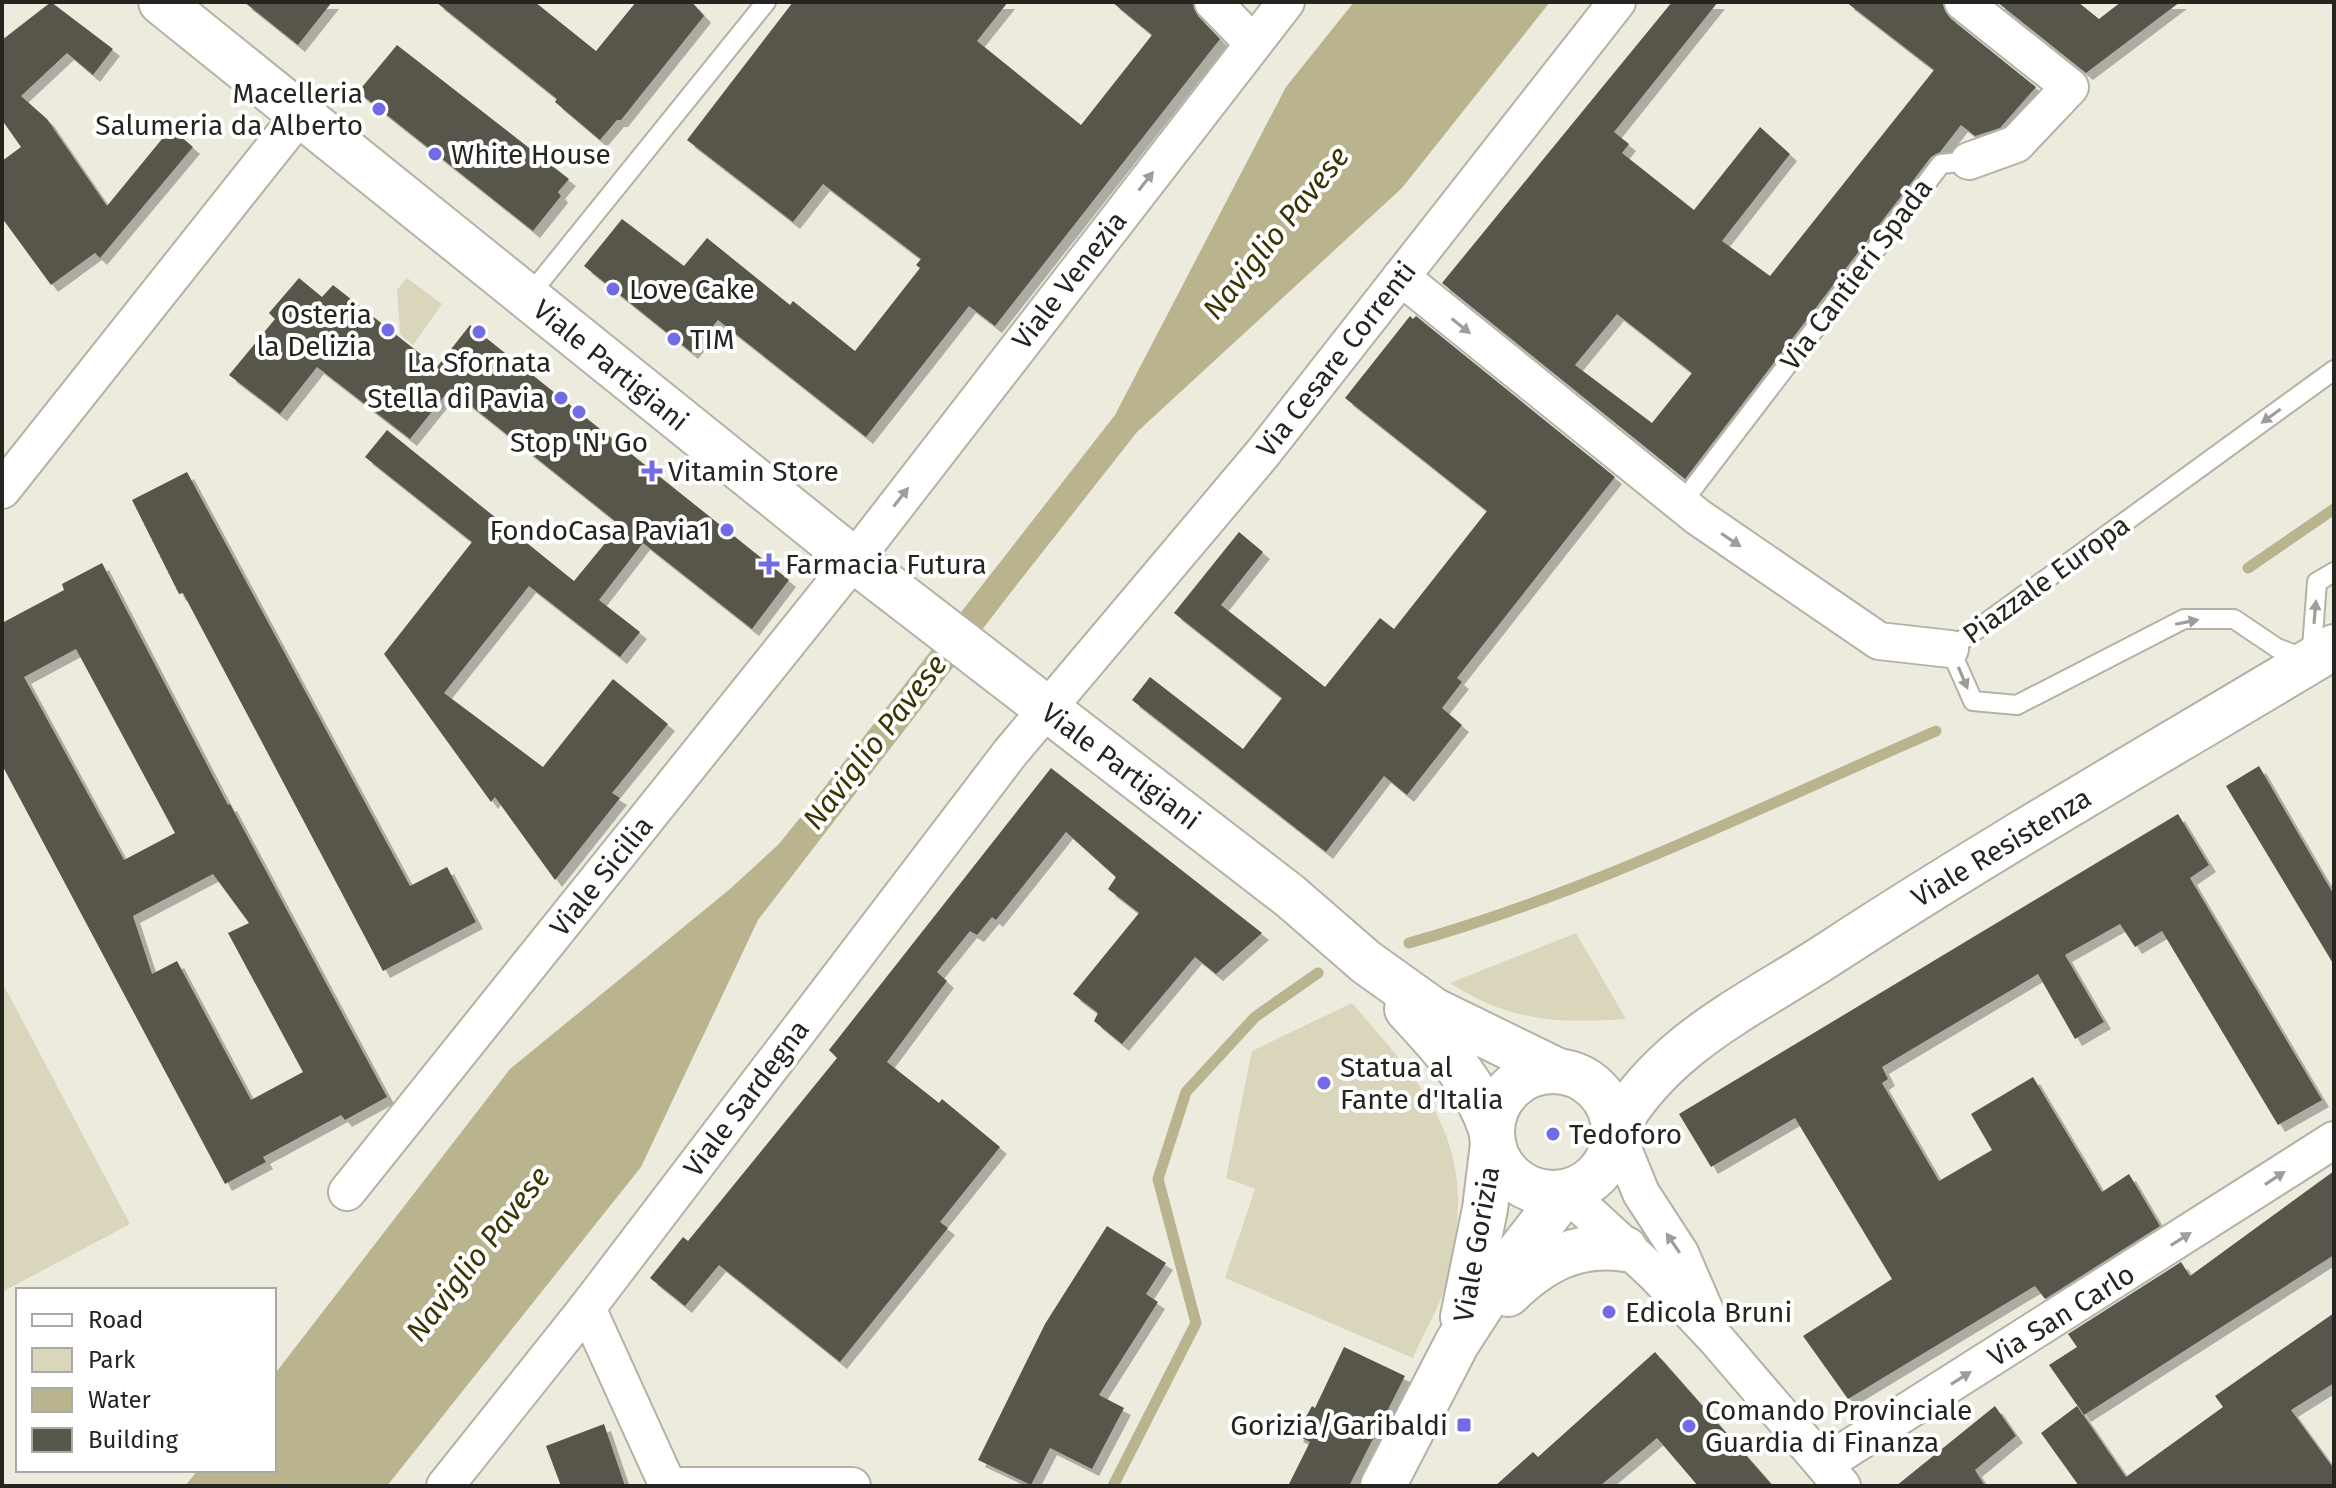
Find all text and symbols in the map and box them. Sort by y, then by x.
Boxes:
place label: Macelleria Salumeria da Alberto [95,77,363,142]
marker: Macelleria Salumeria da Alberto [370,100,388,118]
place label: White House [451,138,611,171]
water label: Naviglio Pavese [1195,139,1357,327]
marker: White House [426,145,444,163]
one-way arrow [1137,171,1153,191]
street label: Via Cantieri Spada [1774,172,1939,377]
street label: Viale Venezia [1005,205,1134,356]
street label: Via Cesare Correnti [1250,255,1423,464]
place label: Love Cake [629,273,755,306]
marker: Love Cake [604,280,622,298]
street label: Viale Partigiani [526,293,695,438]
place label: Osteria la Delizia [257,298,372,363]
one-way arrow [1451,318,1471,334]
marker: Osteria la Delizia [379,321,397,339]
marker: La Sfornata [470,323,488,341]
place label: TIM [690,323,735,356]
marker: TIM [665,330,683,348]
place label: La Sfornata [407,346,551,379]
place label: Stella di Pavia [367,382,545,415]
marker: Stella di Pavia [552,389,570,407]
marker: Stop 'N' Go [570,403,588,421]
one-way arrow [2260,408,2282,424]
place label: Stop 'N' Go [510,426,648,459]
place label: Vitamin Store [668,455,839,488]
marker: Vitamin Store [643,462,661,480]
one-way arrow [893,487,909,507]
street label: Piazzale Europa [1957,508,2136,651]
place label: FondoCasa Pavia1 [489,514,711,547]
marker: FondoCasa Pavia1 [718,521,736,539]
one-way arrow [1720,532,1741,547]
place label: Farmacia Futura [785,548,987,581]
marker: Farmacia Futura [760,555,778,573]
one-way arrow [2308,599,2321,624]
one-way arrow [2175,615,2200,627]
water label: Naviglio Pavese [795,647,955,837]
one-way arrow [1956,666,1969,690]
street label: Viale Partigiani [1035,696,1206,837]
street label: Viale Resistenza [1906,781,2097,914]
street label: Viale Sicilia [543,810,660,943]
street label: Viale Sardegna [677,1013,816,1183]
place label: Statua al Fante d'Italia [1340,1051,1503,1116]
marker: Statua al Fante d'Italia [1315,1074,1333,1092]
place label: Tedoforo [1569,1118,1682,1151]
marker: Tedoforo [1544,1125,1562,1143]
water label: Naviglio Pavese [398,1159,558,1349]
street label: Viale Gorizia [1447,1164,1506,1324]
one-way arrow [2264,1172,2286,1186]
one-way arrow [2170,1232,2192,1246]
one-way arrow [1666,1233,1681,1254]
street label: Via San Carlo [1982,1257,2141,1373]
legend [16,1288,276,1472]
place label: Edicola Bruni [1625,1296,1792,1329]
marker: Edicola Bruni [1600,1303,1618,1321]
text: Road [88,1306,143,1334]
text: Park [88,1346,136,1374]
one-way arrow [1950,1372,1972,1386]
text: Water [88,1386,152,1414]
place label: Comando Provinciale Guardia di Finanza [1705,1394,1972,1459]
place label: Gorizia/Garibaldi [1230,1409,1448,1442]
marker: Gorizia/Garibaldi [1455,1416,1473,1434]
marker: Comando Provinciale Guardia di Finanza [1680,1417,1698,1435]
text: Building [88,1426,178,1454]

